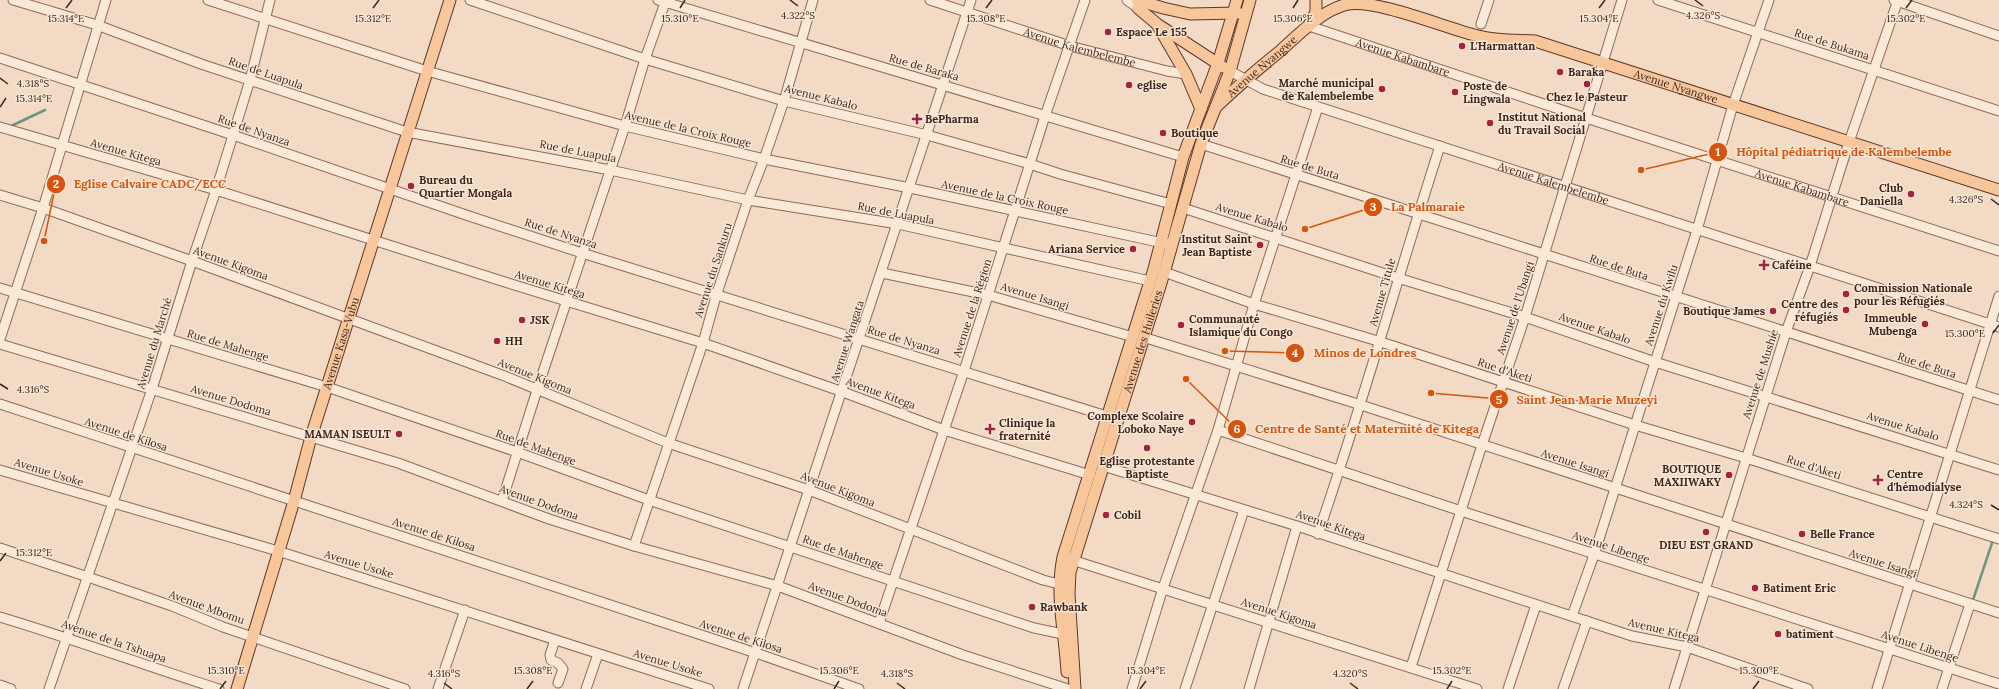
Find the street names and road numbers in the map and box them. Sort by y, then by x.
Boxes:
street label: Avenue Kalembelembe [1021,24,1137,70]
street label: Rue de Bukama [1793,25,1872,63]
street label: Avenue Nyangwe [1223,32,1300,101]
street label: Avenue Kabambare [1353,35,1452,79]
street label: Rue de Baraka [887,50,961,84]
street label: Rue de Luapula [227,54,306,92]
street label: Avenue Nyangwe [1631,66,1720,106]
street label: Avenue Kabalo [782,81,859,113]
street label: Avenue de la Croix Rouge [622,107,753,150]
street label: Rue de Nyanza [216,111,292,149]
street label: Avenue Kitega [88,135,163,169]
street label: Rue de Luapula [538,137,618,165]
street label: Rue de Buta [1279,151,1342,183]
street label: Avenue Kalembelembe [1495,158,1611,207]
street label: Avenue Kabambare [1752,166,1851,209]
street label: Avenue de la Croix Rouge [939,176,1070,217]
street label: Rue de Luapula [856,199,936,227]
street label: Avenue Kabalo [1213,199,1290,235]
street label: Rue de Nyanza [523,215,599,251]
street label: Avenue du Sankuru [691,221,735,320]
street label: Avenue Kigoma [191,243,271,283]
street label: Rue de Buta [1588,251,1650,283]
street label: Avenue Titule [1365,256,1398,329]
street label: Avenue de la Région [949,257,995,360]
street label: Avenue de l'Ubangi [1493,260,1537,357]
street label: Avenue du Kwilu [1641,262,1681,348]
street label: Avenue Kitega [512,266,587,301]
street label: Avenue Isangi [998,279,1071,313]
street label: Avenue des Huileries [1120,288,1165,395]
street label: Avenue du Marché [133,295,175,391]
street label: Avenue Kasa-Vubu [319,295,362,392]
street label: Avenue Wangata [827,298,867,384]
street label: Avenue Kabalo [1556,309,1633,347]
street label: Rue de Nyanza [866,322,942,358]
street label: Rue de Mahenge [185,326,271,364]
street label: Avenue de Mushie [1739,328,1781,421]
street label: Rue de Buta [1896,349,1958,381]
street label: Avenue Kigoma [495,354,574,397]
street label: Rue d'Aketi [1476,355,1534,385]
street label: Avenue Kitega [843,374,918,412]
street label: Avenue Dodoma [188,381,273,419]
street label: Avenue Kabalo [1864,408,1941,444]
street label: Avenue de Kilosa [82,414,170,454]
street label: Rue de Mahenge [494,426,578,468]
street label: Avenue Isangi [1538,445,1611,481]
street label: Rue d'Aketi [1785,452,1843,482]
street label: Avenue Usoke [12,455,85,489]
street label: Avenue Kigoma [798,468,878,510]
street label: Avenue Dodoma [496,481,581,523]
street label: Avenue Kitega [1293,506,1368,544]
street label: Avenue de Kilosa [390,514,478,554]
street label: Avenue Libenge [1570,528,1652,566]
street label: Rue de Mahenge [801,532,885,572]
street label: Avenue Isangi [1846,545,1919,581]
street label: Avenue Usoke [322,547,395,581]
street label: Avenue Dodoma [805,578,890,620]
street label: Avenue Mbomu [166,586,247,627]
street label: Avenue Kigoma [1238,594,1319,632]
street label: Avenue Kitega [1626,615,1701,645]
street label: Avenue de la Tshuapa [59,616,169,666]
street label: Avenue de Kilosa [697,616,785,656]
street label: Avenue Libenge [1879,627,1961,665]
street label: Avenue Usoke [631,646,704,680]

